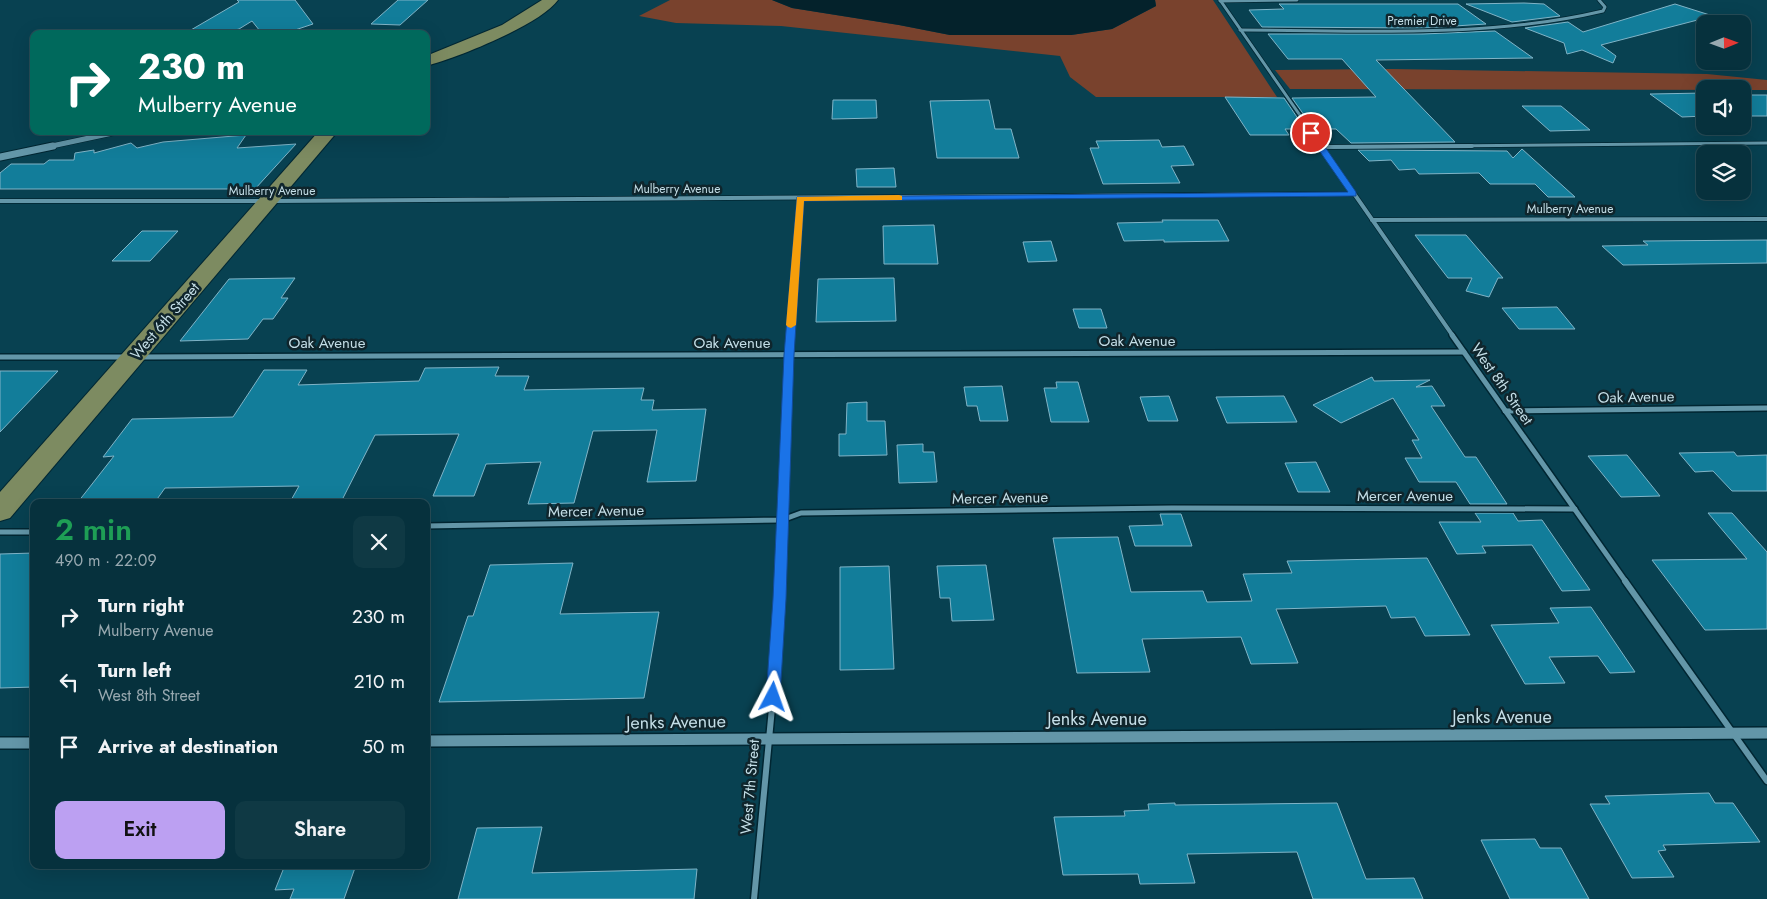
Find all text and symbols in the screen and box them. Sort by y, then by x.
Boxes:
street label: Premier Drive [1387,12,1457,30]
north arrow [1696,15,1751,70]
map controls [1696,15,1751,200]
text: 230 m [138,42,245,92]
icon: right [55,50,120,115]
button: sound [1696,80,1751,135]
text: Mulberry Avenue [138,88,297,120]
pin [1290,112,1332,154]
icon: arrive [1297,119,1325,147]
button: layers [1696,145,1751,200]
street label: Mulberry Avenue [634,180,720,198]
street label: Mulberry Avenue [229,182,315,200]
street label: Mulberry Avenue [1527,200,1613,218]
street label: West 6th Street [125,277,205,364]
street label: Oak Avenue [1099,330,1176,352]
street label: Oak Avenue [289,332,366,354]
street label: Oak Avenue [694,332,771,354]
street label: West 8th Street [1466,339,1539,430]
street label: Oak Avenue [1597,385,1675,409]
street label: Mercer Avenue [1357,485,1453,507]
street label: Mercer Avenue [952,486,1048,510]
street label: Mercer Avenue [548,499,644,523]
text: 2 min [55,508,132,551]
button: close [353,516,405,568]
text: 490 m · 22:09 [55,549,157,572]
text: Turn right [98,592,184,619]
icon: right [55,603,83,631]
text: 230 m [352,603,405,630]
text: Mulberry Avenue [98,619,214,642]
text: Turn left [98,657,171,684]
icon: left [55,668,83,696]
text: 210 m [354,668,405,695]
position arrow [746,670,798,722]
text: West 8th Street [98,684,200,707]
street label: Jenks Avenue [1450,704,1552,730]
street label: Jenks Avenue [1045,706,1147,732]
street label: Jenks Avenue [624,708,726,736]
icon: arrive [55,733,83,761]
text: Arrive at destination [98,733,278,760]
text: 50 m [362,733,405,760]
street label: West 7th Street [735,738,765,835]
button: Exit [55,801,225,859]
button: Share [235,801,405,859]

